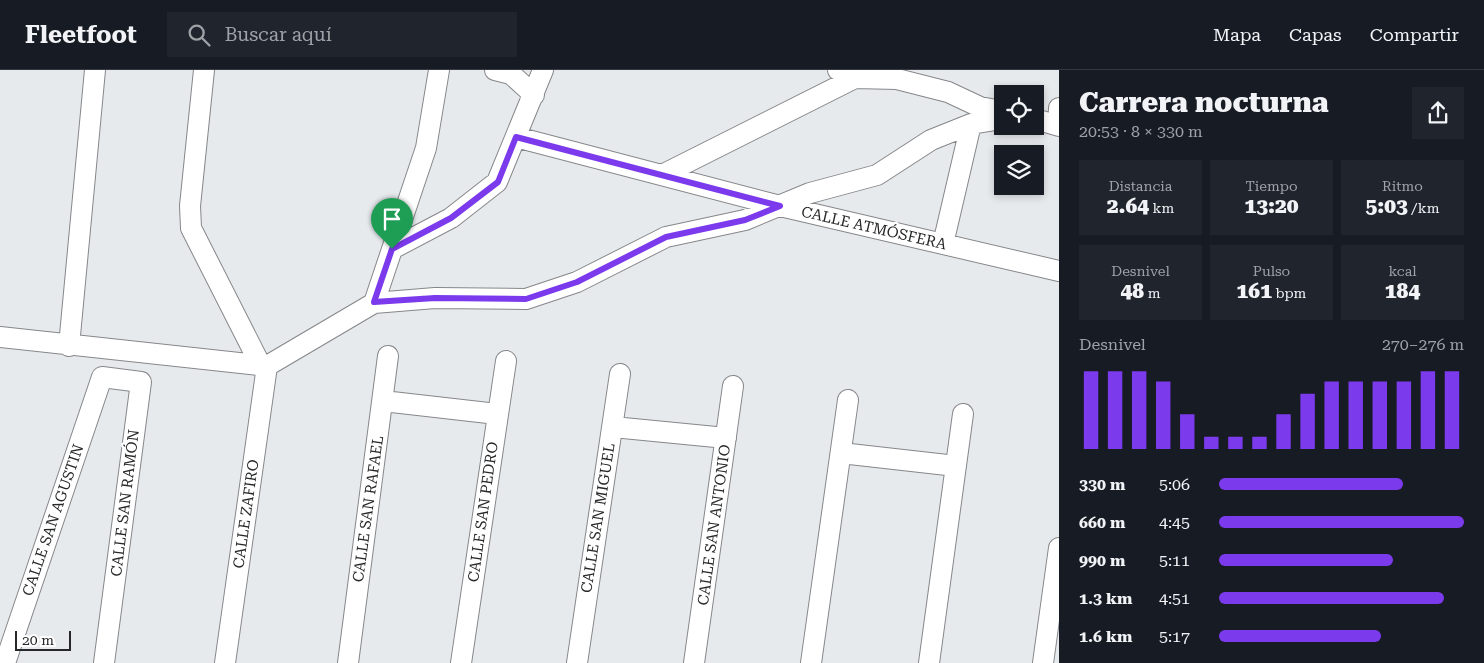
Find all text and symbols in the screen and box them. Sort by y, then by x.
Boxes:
search box [167,12,517,57]
text: Fleetfoot [25,21,137,49]
icon: search [185,21,213,49]
text: Buscar aquí [225,23,332,46]
text: Mapa [1213,24,1261,45]
text: Capas [1289,24,1342,45]
text: Compartir [1370,24,1459,45]
map controls [994,85,1044,195]
button: locate [994,85,1044,135]
text: Carrera nocturna [1079,86,1329,119]
button: share [1412,87,1464,139]
text: 20:53 · 8 × 330 m [1079,122,1203,141]
button: layers [994,145,1044,195]
text: Distancia [1109,178,1172,194]
text: Tiempo [1245,178,1298,194]
text: Ritmo [1382,178,1423,194]
text: 2.64 [1107,194,1149,218]
text: 13:20 [1244,194,1299,218]
text: 5:03 [1365,194,1408,218]
pin [371,198,413,249]
text: km [1149,200,1174,216]
text: /km [1408,200,1440,216]
street label: CALLE ATMÓSFERA [800,202,949,254]
icon: arrive [378,205,406,233]
text: Desnivel [1111,263,1170,279]
text: Pulso [1253,263,1290,279]
text: kcal [1388,263,1417,279]
text: 48 [1121,279,1144,303]
text: 161 [1237,279,1272,303]
text: 184 [1385,279,1420,303]
text: m [1144,285,1160,301]
text: bpm [1272,285,1306,301]
text: Desnivel [1079,335,1146,354]
text: 270–276 m [1382,335,1464,354]
street label: CALLE SAN RAMÓN [106,428,143,578]
street label: CALLE SAN RAFAEL [349,435,387,583]
street label: CALLE SAN PEDRO [464,441,502,583]
street label: CALLE SAN AGUSTIN [19,442,87,598]
street label: CALLE SAN MIGUEL [577,442,619,594]
street label: CALLE SAN ANTONIO [694,443,734,607]
street label: CALLE ZAFIRO [229,458,263,570]
text: 330 m [1079,475,1125,494]
text: 5:06 [1159,475,1190,494]
text: 660 m [1079,513,1125,532]
text: 4:45 [1159,513,1190,532]
text: 990 m [1079,551,1125,570]
text: 5:11 [1159,551,1190,570]
text: 1.3 km [1079,589,1132,608]
text: 4:51 [1159,589,1190,608]
text: 1.6 km [1079,627,1132,646]
text: 5:17 [1159,627,1190,646]
scale bar [15,628,71,651]
text: 20 m [22,632,54,648]

